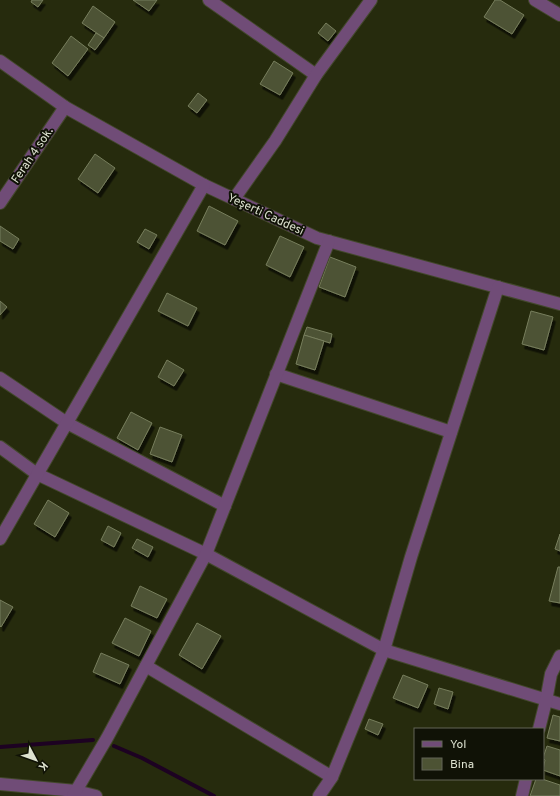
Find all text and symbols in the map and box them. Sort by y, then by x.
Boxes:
street label: Ferah 4 sok. [8,124,58,187]
street label: Yeşerti Caddesi [225,190,306,240]
legend [414,728,544,780]
text: Yol [450,737,466,753]
north arrow [16,740,56,780]
text: Bina [450,757,474,773]
text: K [35,758,51,774]

